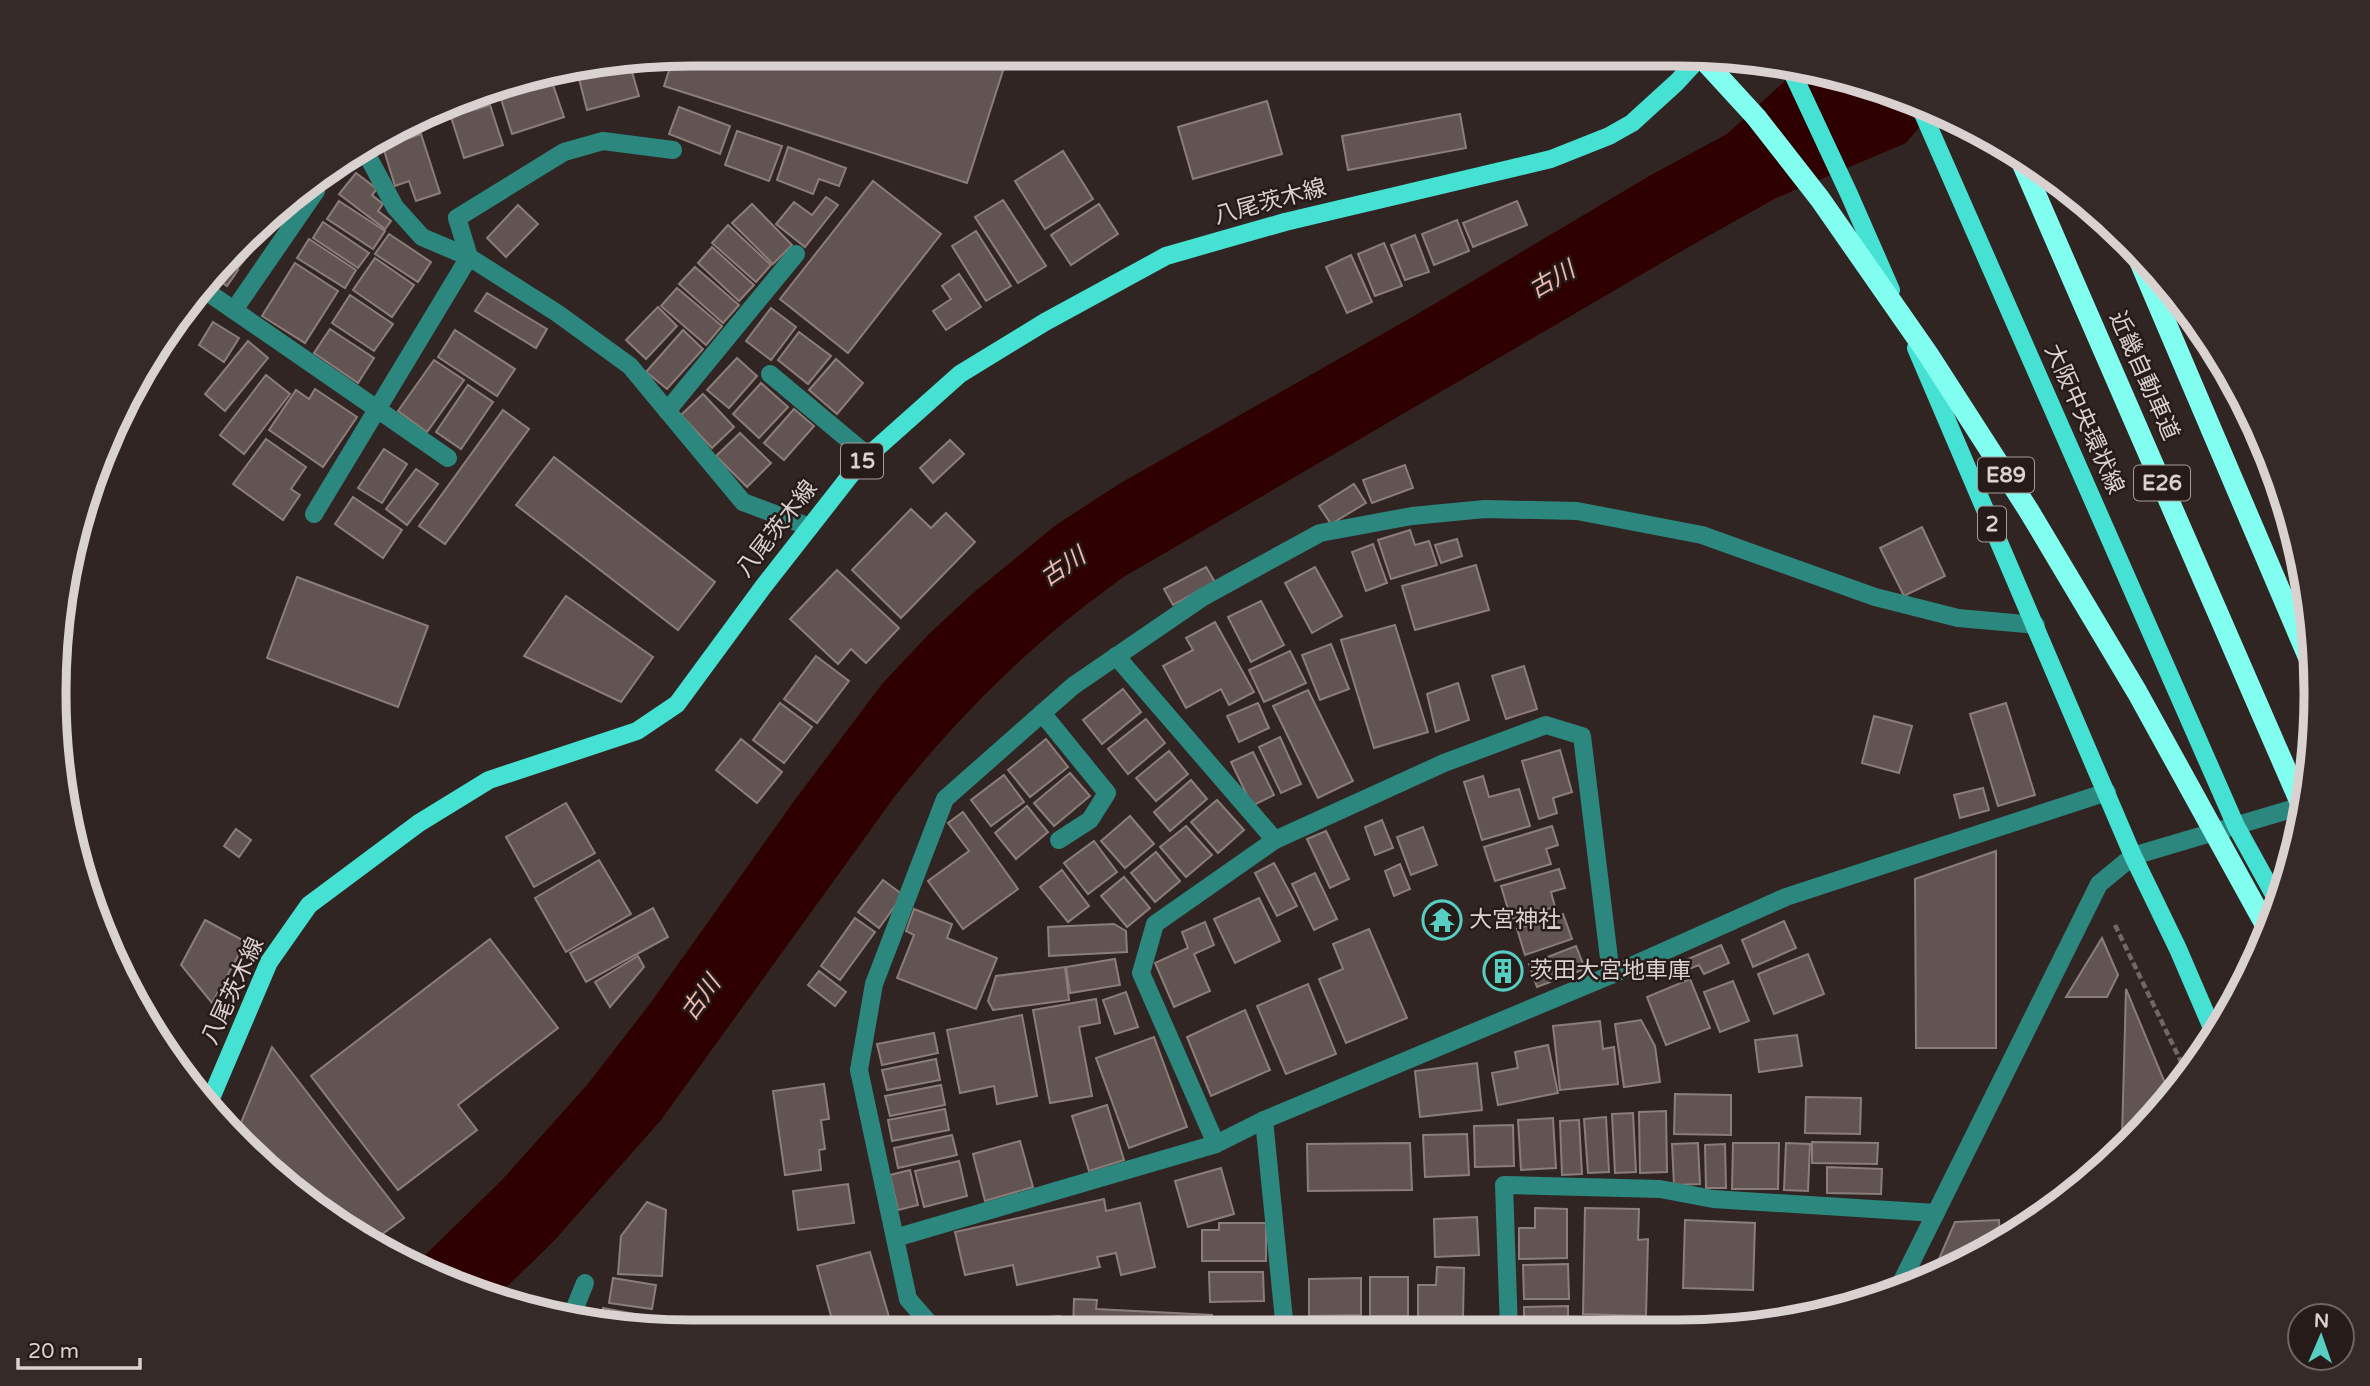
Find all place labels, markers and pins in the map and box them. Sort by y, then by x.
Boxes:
temple icon: 大宮神社 [1421,899,1463,941]
place label: 大宮神社 [1469,906,1561,934]
building icon: 茨田大宮地車庫 [1482,950,1524,992]
place label: 茨田大宮地車庫 [1530,957,1691,985]

